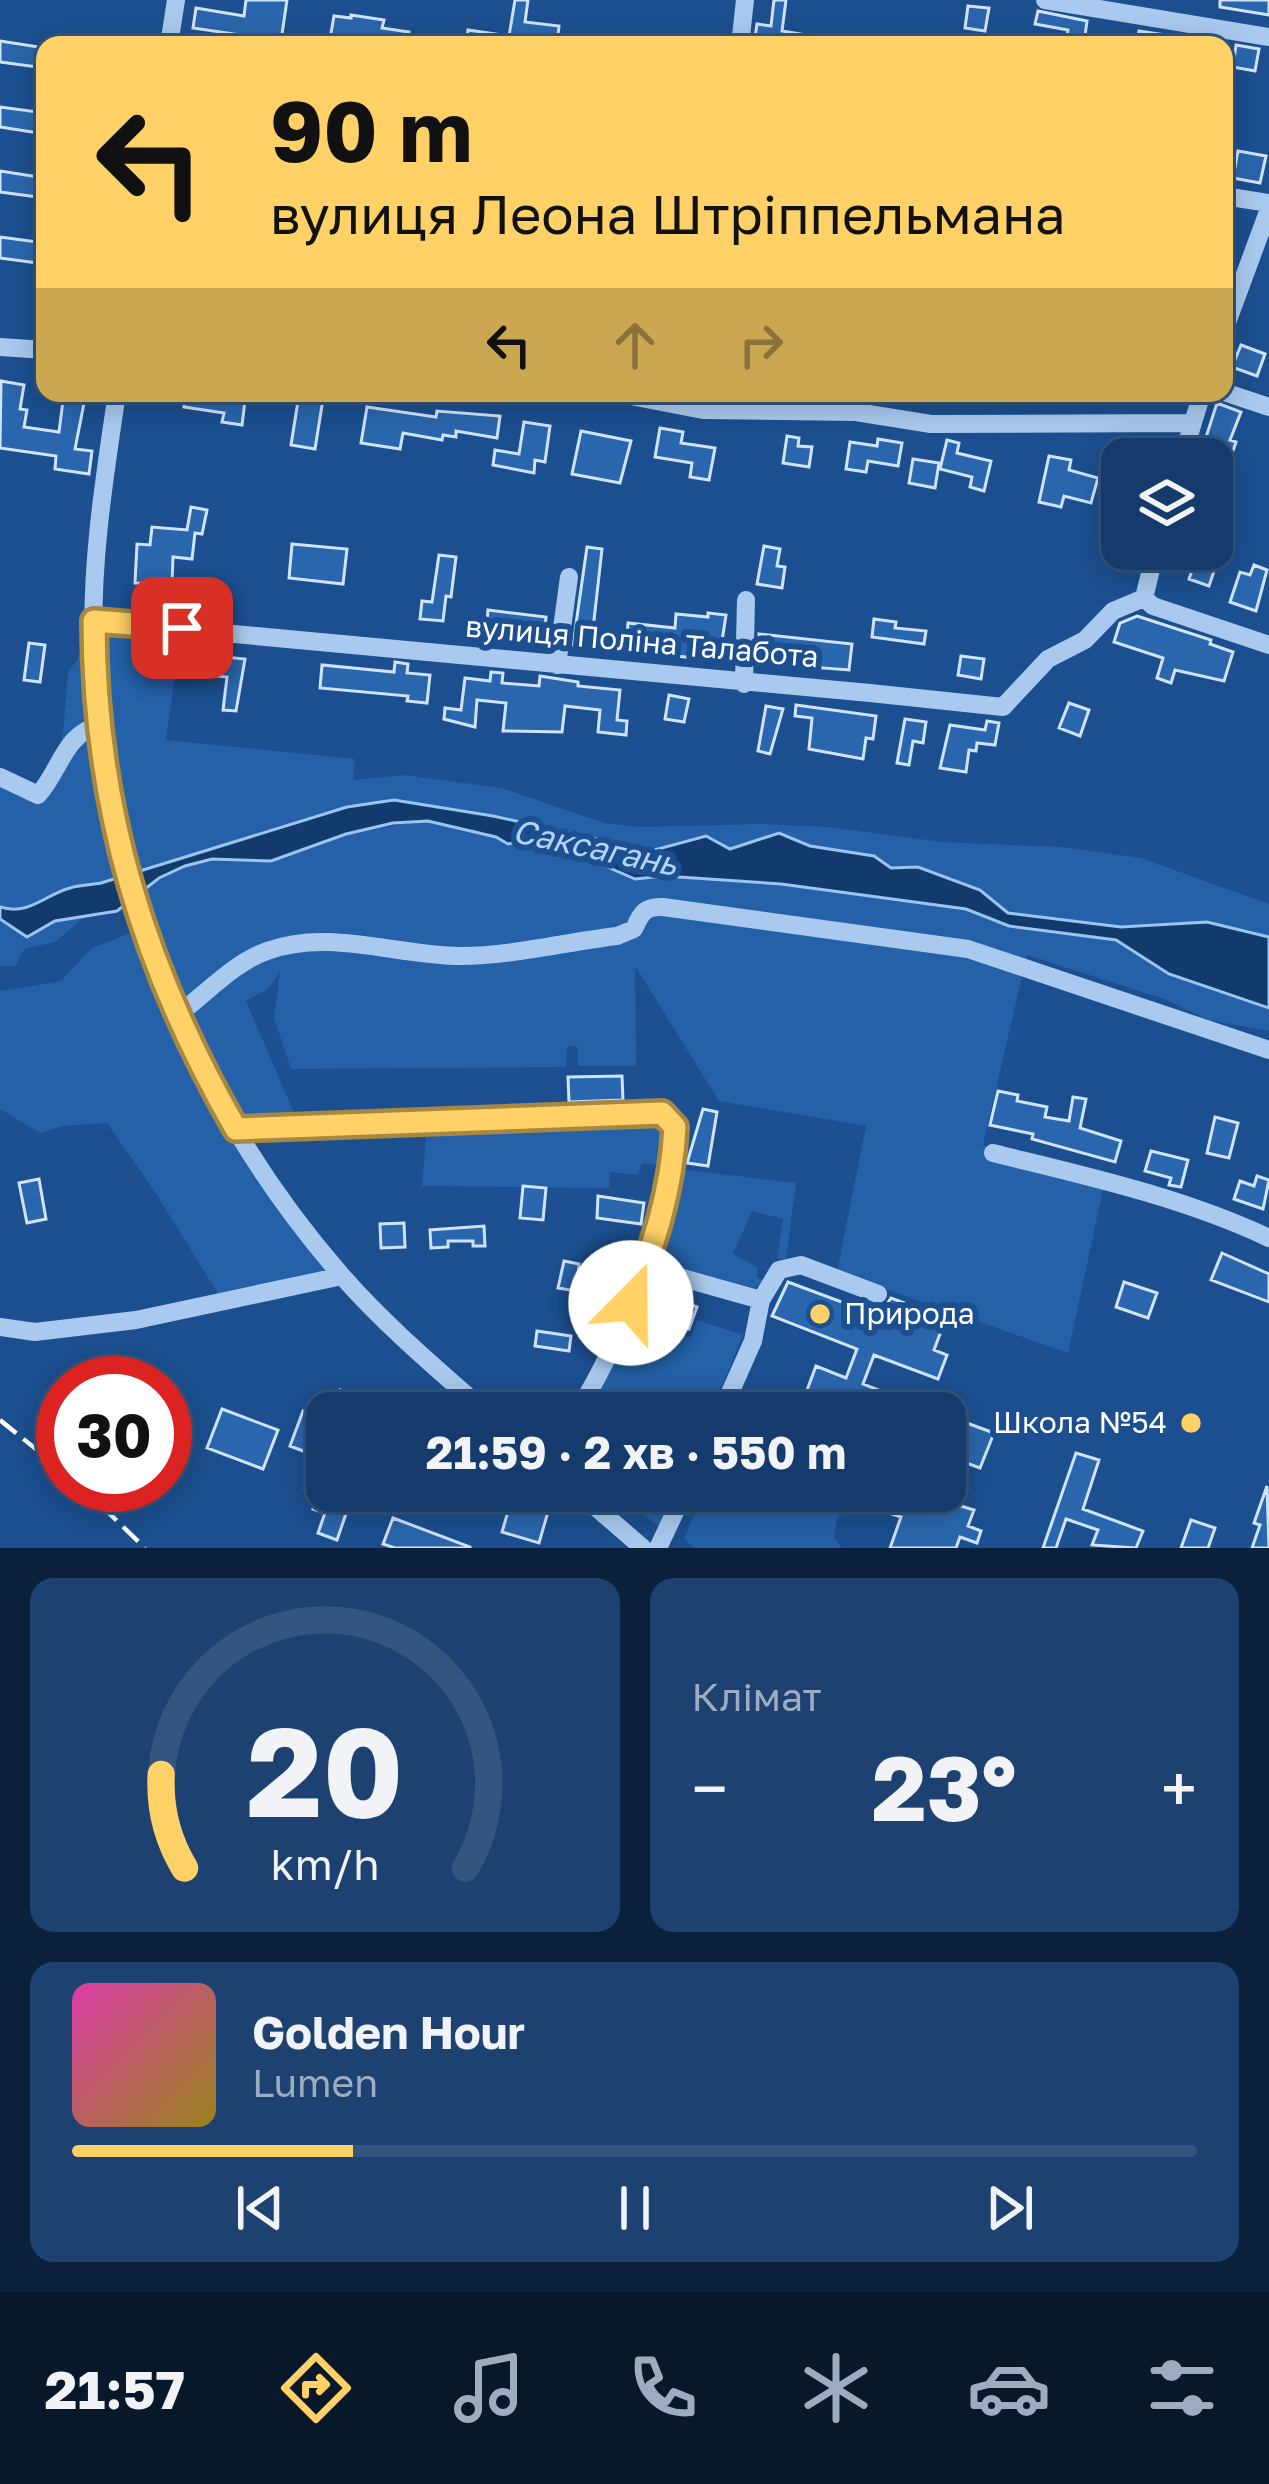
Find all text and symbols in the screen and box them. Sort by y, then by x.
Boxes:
text: 90 m [270,80,472,180]
icon: left [72,84,228,240]
text: вулиця Леона Штріппельмана [270,181,1066,246]
icon: left [476,312,542,378]
icon: ahead [602,312,668,378]
icon: right [728,312,794,378]
map controls [1101,438,1233,570]
button: layers [1101,438,1233,570]
pin [131,577,233,679]
icon: arrive [149,595,215,661]
street label: вулиця Поліна Талабота [464,608,820,674]
water label: Саксагань [510,810,682,883]
position arrow [568,1240,694,1366]
place label: Природа [844,1295,975,1331]
marker: Природа [807,1301,833,1327]
speed limit sign: 30 [36,1356,192,1512]
place label: Школа №54 [993,1404,1167,1440]
marker: Школа №54 [1178,1410,1204,1436]
text: 21:59 · 2 хв · 550 m [426,1425,846,1479]
text: Клімат [692,1673,822,1720]
text: 20 [246,1695,403,1844]
text: 23° [872,1733,1017,1841]
text: − [692,1748,728,1828]
text: + [1161,1748,1197,1828]
text: km/h [270,1838,379,1889]
text: Golden Hour [252,2005,525,2059]
text: Lumen [252,2059,378,2106]
icon: previous [227,2175,293,2241]
icon: pause [602,2175,668,2241]
icon: next [977,2175,1043,2241]
icon: directions [274,2346,358,2430]
icon: music [447,2346,531,2430]
icon: phone [621,2346,705,2430]
icon: climate [794,2346,878,2430]
icon: car [967,2346,1051,2430]
icon: filters [1140,2346,1224,2430]
text: 21:57 [45,2356,185,2421]

